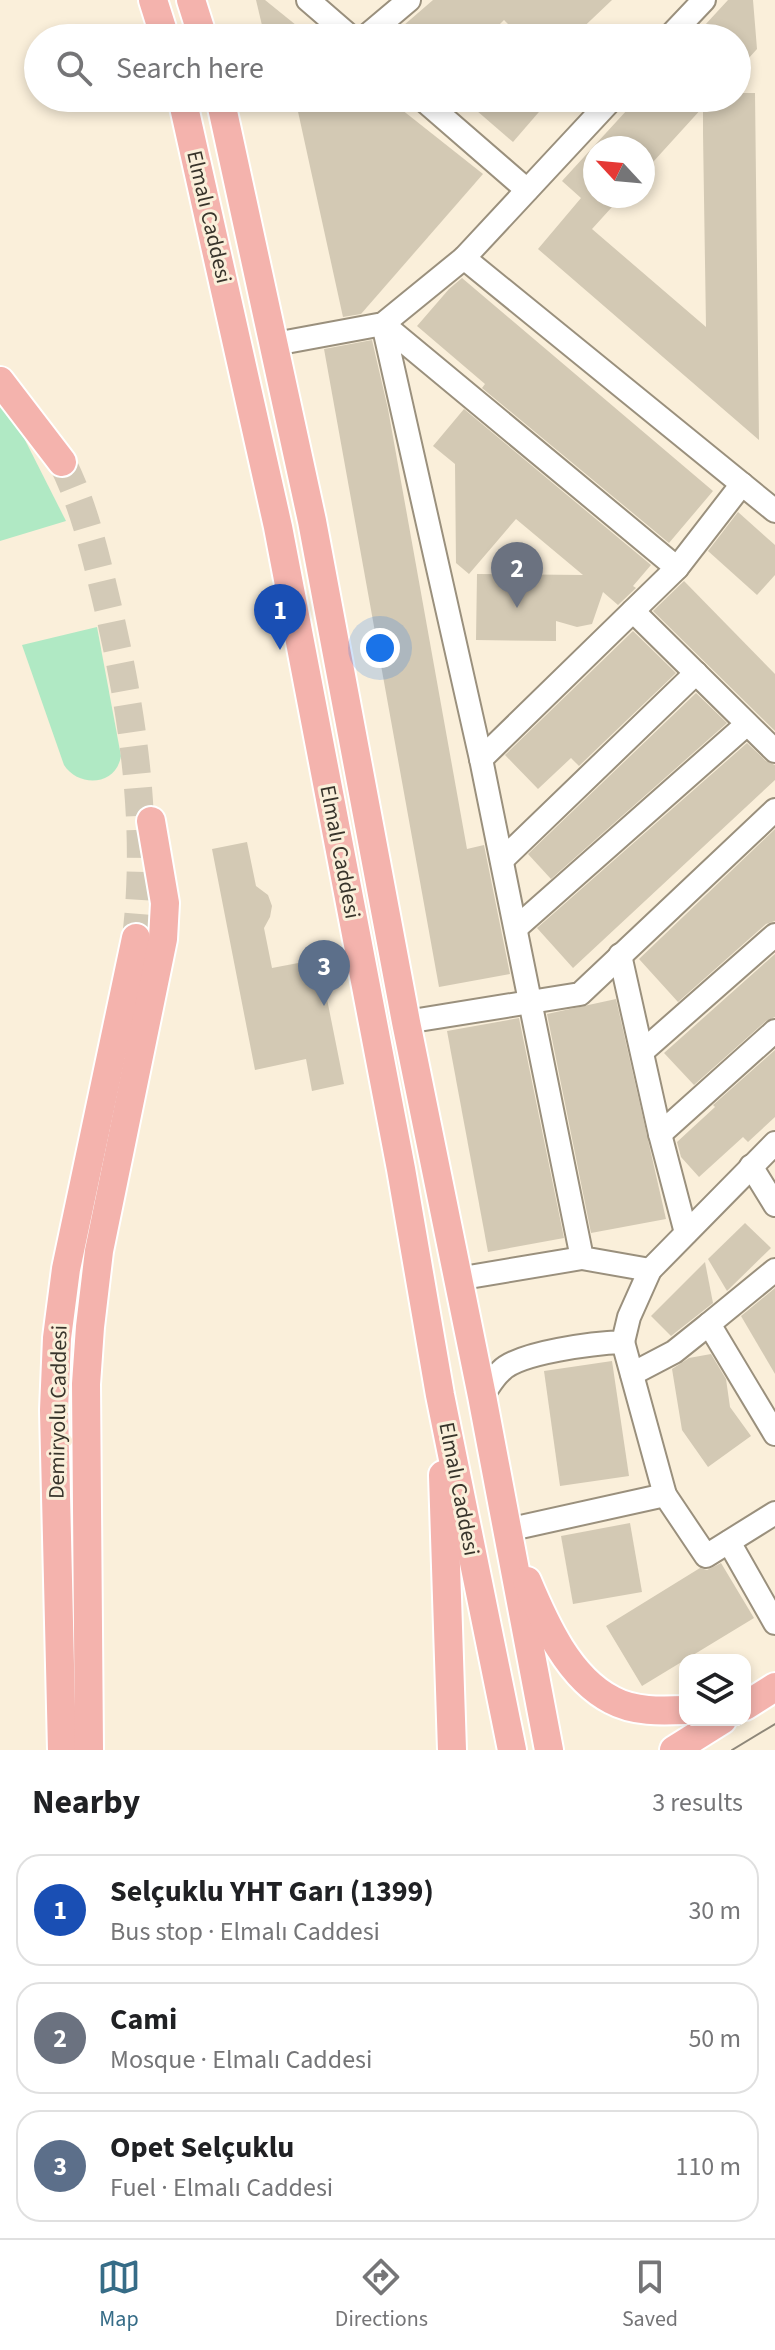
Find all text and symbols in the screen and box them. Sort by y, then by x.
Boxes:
search box [24,24,751,112]
icon: search [52,46,96,90]
text: Search here [116,47,264,90]
north arrow [583,136,655,208]
street label: Elmalı Caddesi [178,147,240,287]
pin: 2 [491,542,543,608]
pin: 1 [254,584,306,650]
your location [360,628,400,668]
street label: Elmalı Caddesi [311,782,369,922]
pin: 3 [298,940,350,1006]
street label: Demiryolu Caddesi [40,1325,76,1499]
street label: Elmalı Caddesi [430,1419,488,1559]
map controls [679,1654,751,1726]
button: layers [679,1654,751,1726]
text: Nearby [32,1778,140,1827]
text: 3 results [652,1784,743,1821]
text: Selçuklu YHT Garı (1399) [110,1870,434,1913]
text: 1 [53,1892,67,1929]
text: 30 m [688,1892,741,1929]
text: Bus stop · Elmalı Caddesi [110,1913,380,1950]
text: Cami [110,1998,177,2041]
text: 2 [53,2020,67,2057]
text: 50 m [688,2020,741,2057]
text: Mosque · Elmalı Caddesi [110,2041,372,2078]
text: Opet Selçuklu [110,2126,294,2169]
text: 3 [53,2148,67,2185]
text: 110 m [675,2148,741,2185]
text: Fuel · Elmalı Caddesi [110,2169,333,2206]
tab: Map [97,2255,141,2335]
tab: Directions [335,2255,428,2335]
tab: Saved [622,2255,678,2335]

